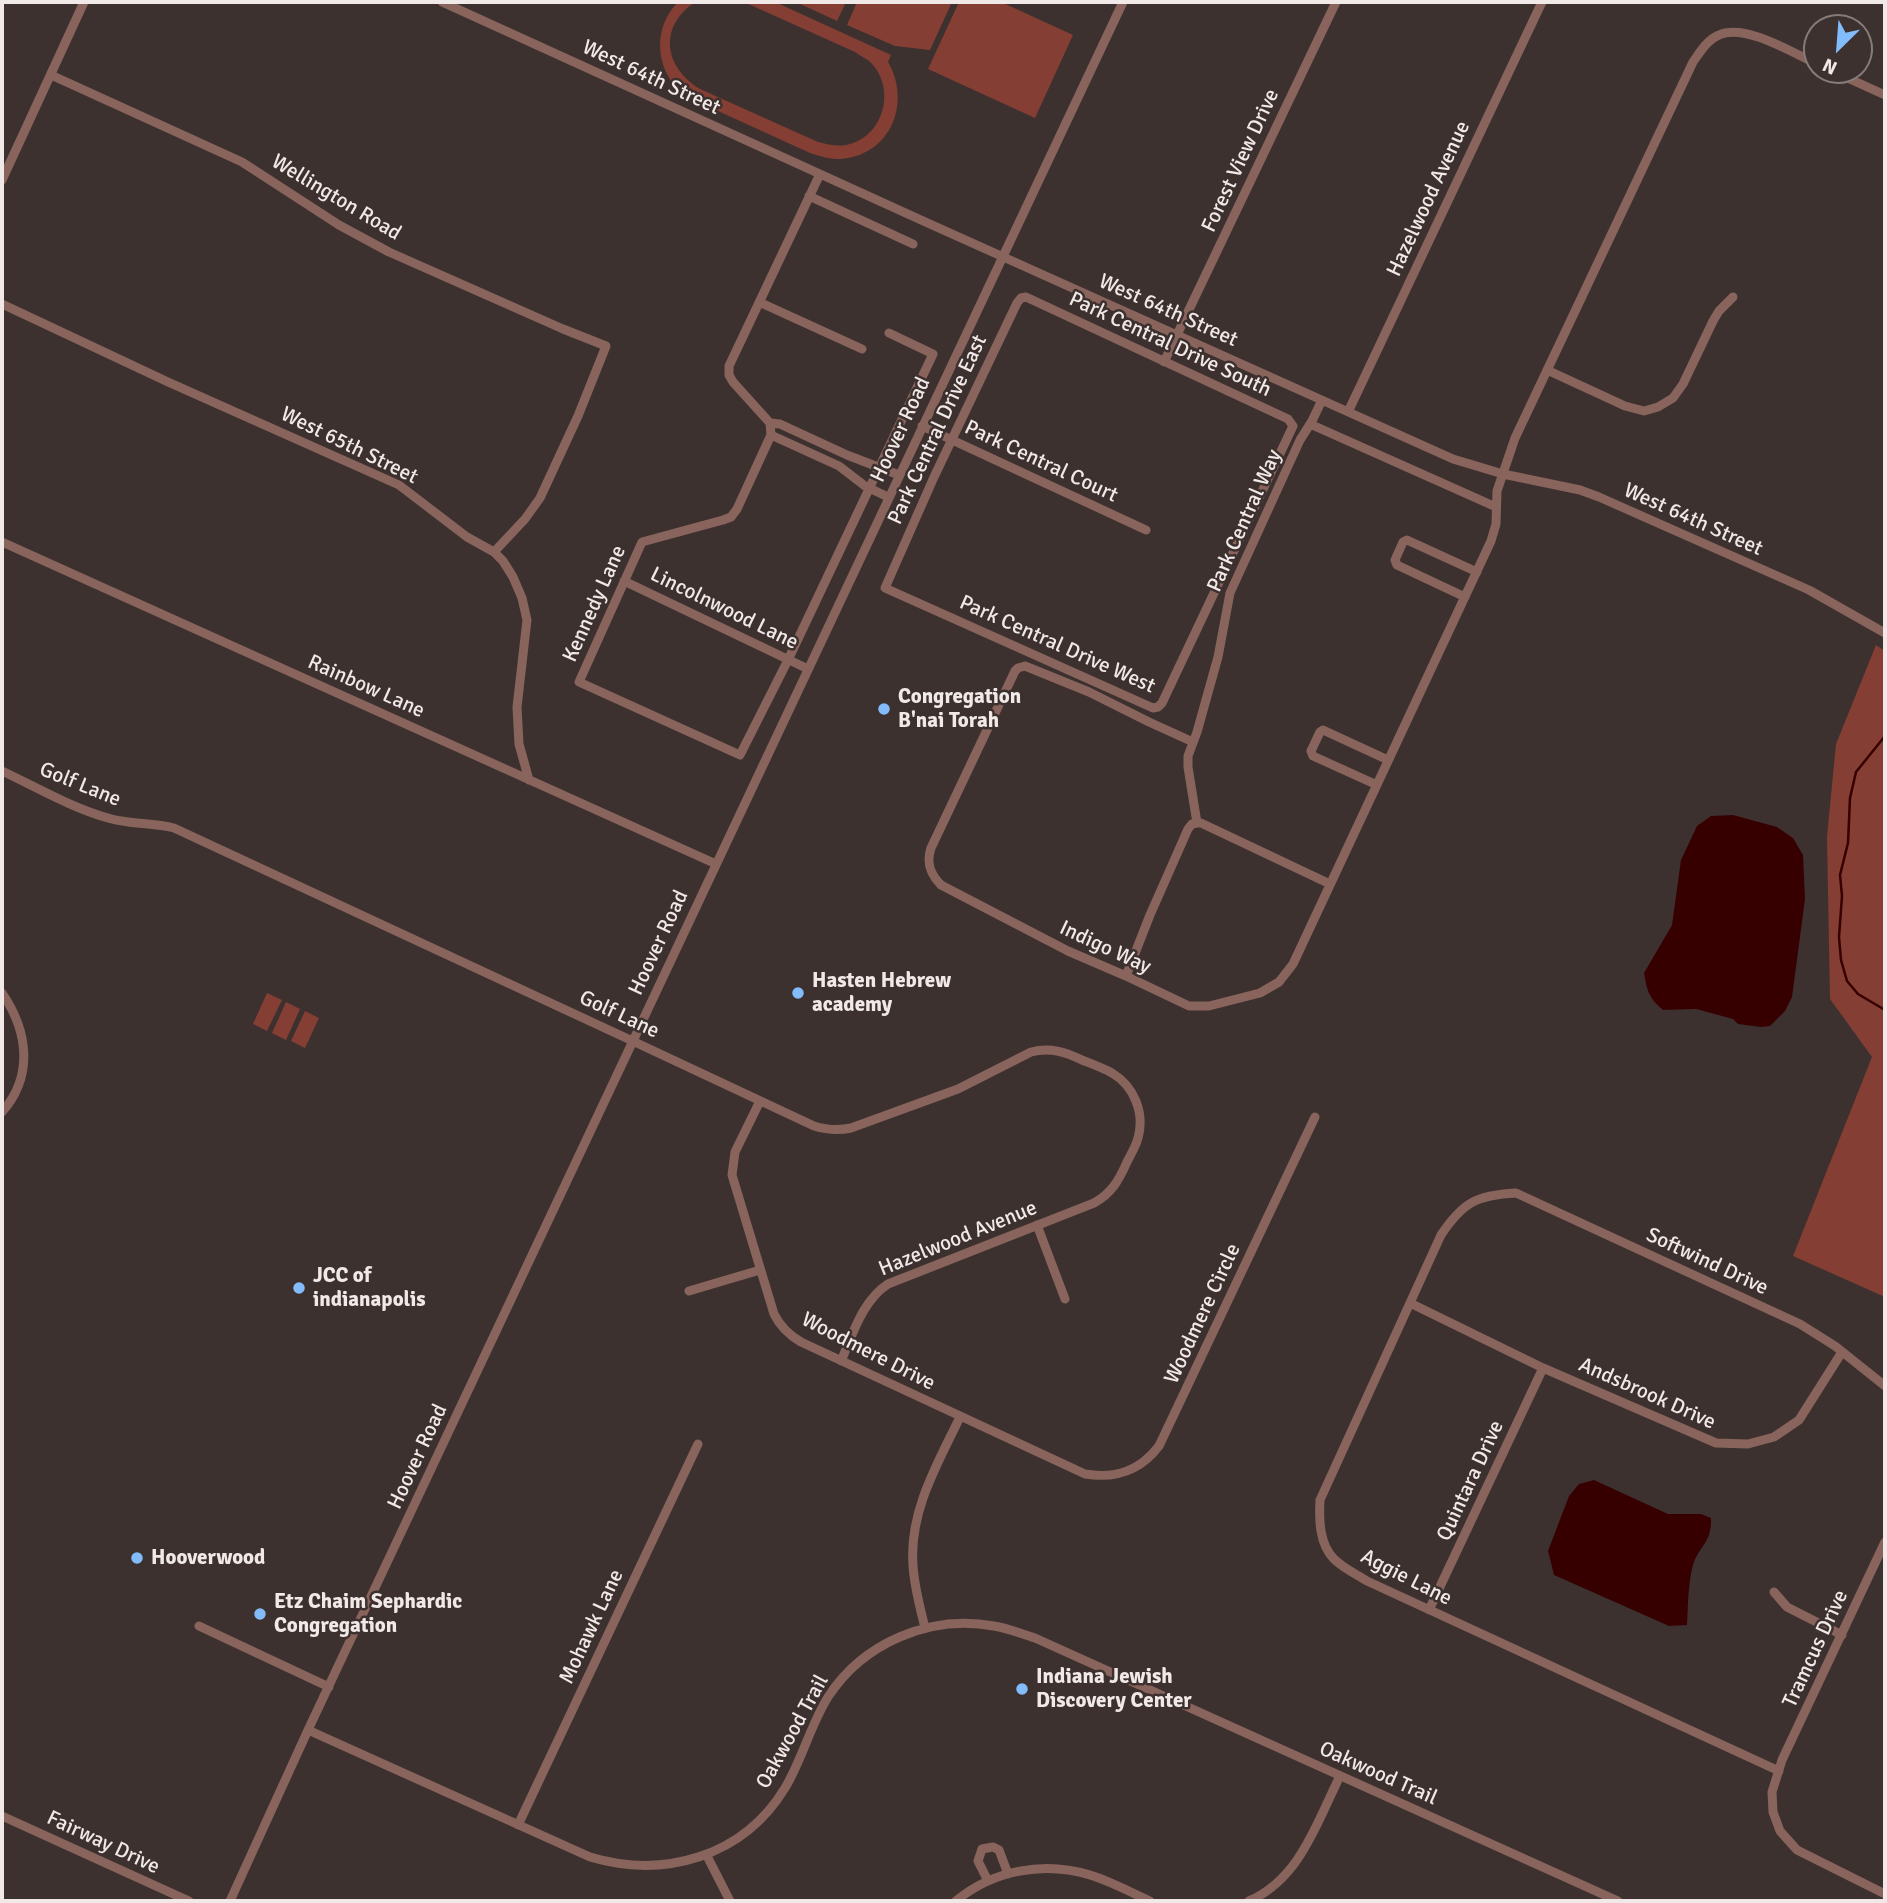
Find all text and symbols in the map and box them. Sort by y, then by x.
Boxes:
north arrow [1803,14,1873,84]
street label: West 64th Street [578,35,724,121]
text: N [1819,53,1841,80]
street label: Forest View Drive [1197,85,1285,237]
street label: Hazelwood Avenue [1382,117,1476,281]
street label: Wellington Road [267,149,405,247]
street label: West 64th Street [1095,269,1241,353]
street label: Park Central Drive South [1065,287,1275,403]
street label: Park Central Drive East [883,331,993,529]
street label: Hoover Road [866,374,936,486]
street label: West 65th Street [276,402,422,490]
street label: Park Central Court [960,415,1122,509]
street label: Park Central Way [1202,446,1288,596]
street label: West 64th Street [1620,478,1766,562]
street label: Kennedy Lane [558,542,632,666]
street label: Lincolnwood Lane [646,562,802,656]
street label: Park Central Drive West [955,590,1159,700]
street label: Rainbow Lane [304,650,428,724]
place label: Congregation B'nai Torah [898,684,1021,734]
marker: Congregation B'nai Torah [876,701,892,717]
street label: Golf Lane [36,757,124,813]
street label: Hoover Road [624,887,694,999]
street label: Indigo Way [1055,916,1155,980]
place label: Hasten Hebrew academy [812,968,951,1018]
marker: Hasten Hebrew academy [790,985,806,1001]
street label: Golf Lane [575,986,663,1044]
street label: Hazelwood Avenue [875,1196,1041,1282]
street label: Softwind Drive [1642,1223,1772,1301]
street label: Woodmere Circle [1160,1240,1246,1388]
place label: JCC of indianapolis [313,1263,425,1313]
marker: JCC of indianapolis [291,1280,307,1296]
street label: Woodmere Drive [797,1307,939,1397]
street label: Andsbrook Drive [1575,1353,1719,1435]
street label: Hoover Road [383,1401,453,1513]
street label: Quintara Drive [1432,1417,1510,1545]
street label: Aggie Lane [1356,1544,1456,1612]
place label: Hooverwood [151,1545,265,1571]
marker: Hooverwood [129,1550,145,1566]
street label: Mohawk Lane [555,1566,629,1688]
street label: Tramcus Drive [1778,1586,1854,1712]
place label: Etz Chaim Sephardic Congregation [274,1589,462,1639]
marker: Etz Chaim Sephardic Congregation [252,1606,268,1622]
place label: Indiana Jewish Discovery Center [1036,1664,1192,1714]
street label: Oakwood Trail [751,1671,835,1793]
marker: Indiana Jewish Discovery Center [1014,1681,1030,1697]
street label: Oakwood Trail [1315,1737,1441,1811]
street label: Fairway Drive [43,1806,163,1880]

